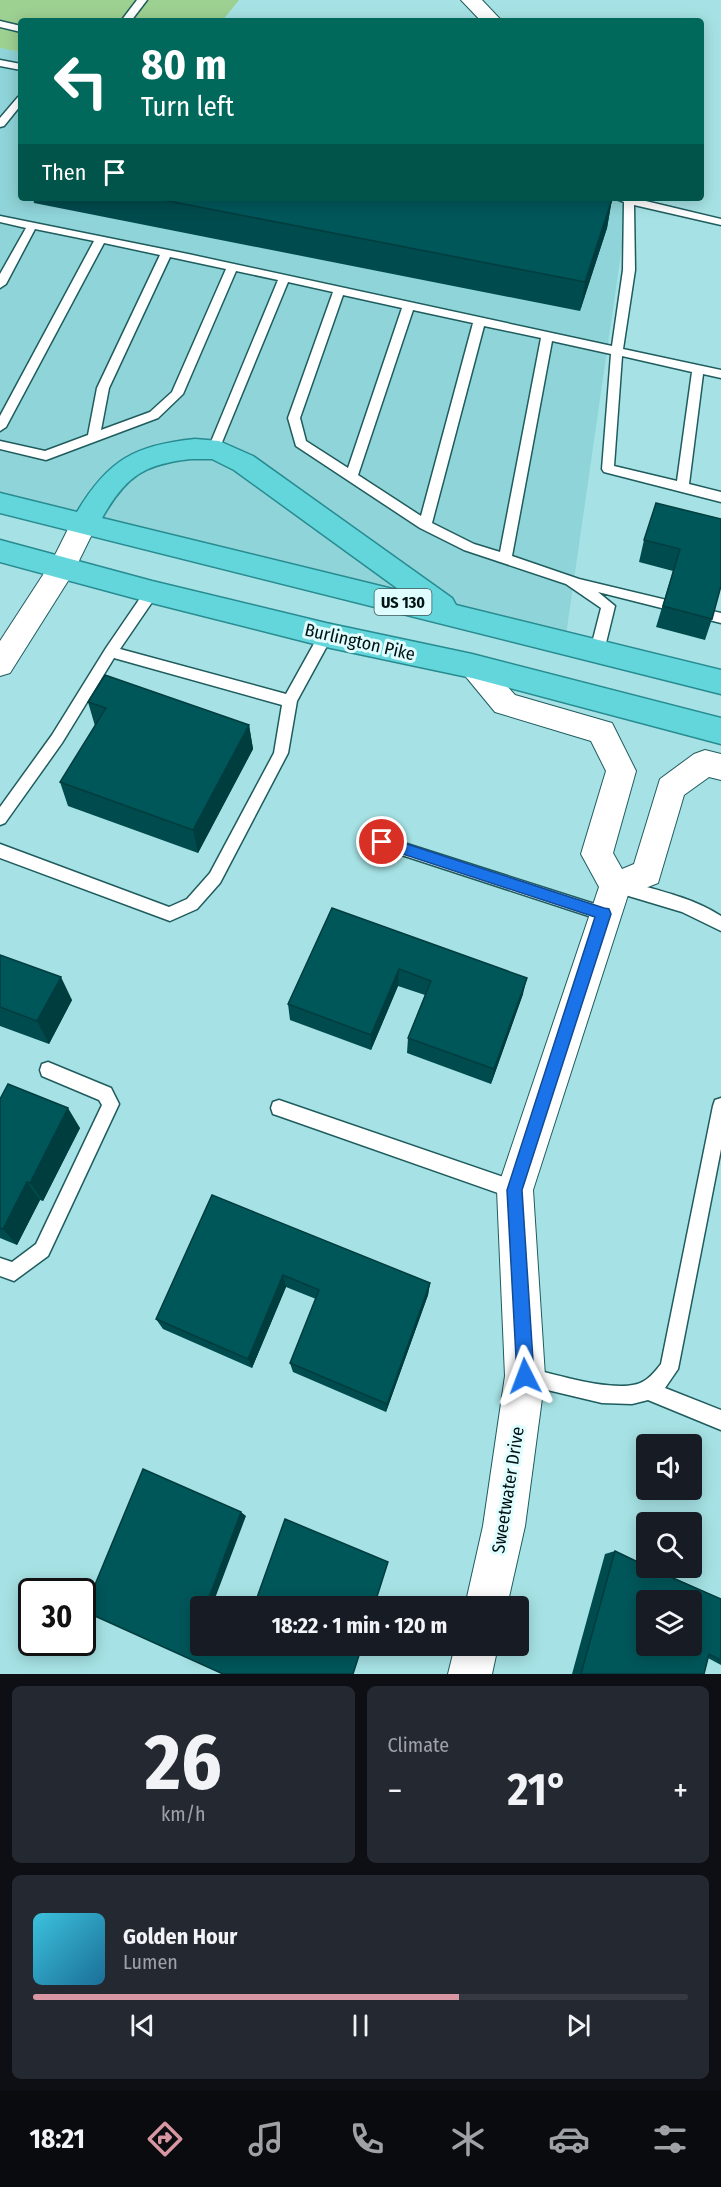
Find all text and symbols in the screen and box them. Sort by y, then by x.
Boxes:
text: 80 m [141,40,227,90]
icon: left [42,42,120,120]
text: Turn left [141,91,234,123]
icon: arrive [98,156,131,189]
text: Then [42,159,86,186]
road number: US 130 [374,589,432,615]
street label: Burlington Pike [303,619,417,665]
pin [356,816,407,867]
icon: arrive [365,825,398,858]
position arrow [493,1344,557,1408]
street label: Sweetwater Drive [487,1425,529,1555]
map controls [636,1434,702,1656]
button: sound [636,1434,702,1500]
button: search [636,1512,702,1578]
speed limit sign: 30 [18,1578,96,1656]
button: layers [636,1590,702,1656]
text: 18:22 · 1 min · 120 m [272,1612,447,1639]
text: 26 [145,1716,222,1810]
text: Climate [388,1733,449,1757]
text: 21° [508,1763,568,1817]
text: − [388,1771,402,1811]
text: + [673,1771,688,1811]
text: km/h [161,1802,206,1826]
text: Golden Hour [123,1923,237,1950]
text: Lumen [123,1950,178,1974]
icon: previous [126,2009,159,2042]
icon: pause [344,2009,377,2042]
icon: next [562,2009,595,2042]
icon: directions [144,2118,186,2160]
icon: music [245,2118,287,2160]
icon: phone [346,2118,388,2160]
icon: climate [447,2118,489,2160]
icon: car [548,2118,590,2160]
icon: filters [649,2118,691,2160]
text: 18:21 [30,2123,85,2155]

